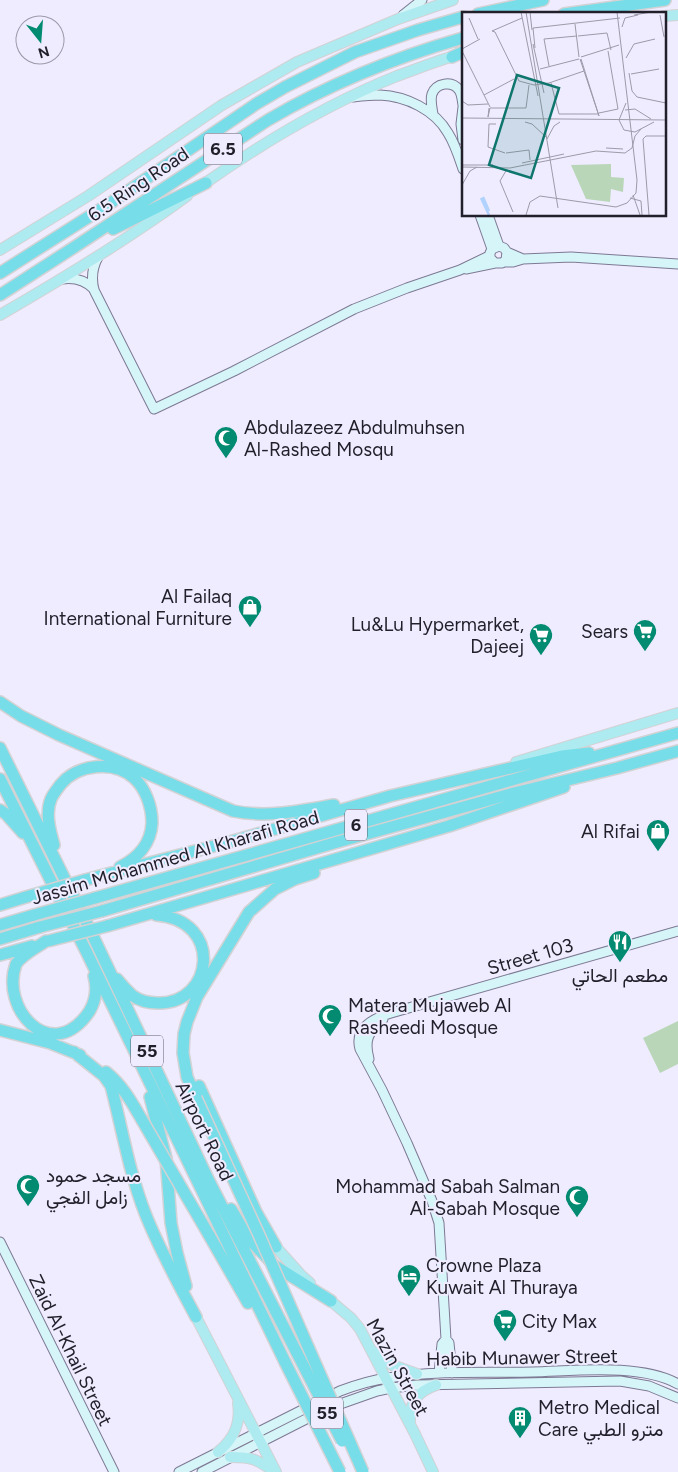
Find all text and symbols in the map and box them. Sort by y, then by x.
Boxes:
inset map [462,12,666,216]
north arrow [15,15,65,65]
text: N [36,42,51,62]
road number: 6.5 [204,134,242,164]
street label: 6.5 Ring Road [83,142,193,227]
place label: Abdulazeez Abdulmuhsen Al-Rashed Mosqu [244,416,465,461]
mosque icon: Abdulazeez Abdulmuhsen Al-Rashed Mosqu [213,425,239,459]
place label: Al Failaq International Furniture [44,585,232,630]
shop icon: Al Failaq International Furniture [237,594,263,628]
place label: Lu&Lu Hypermarket, Dajeej [351,613,524,658]
supermarket icon: Sears [632,618,658,652]
place label: Sears [581,620,628,643]
supermarket icon: Lu&Lu Hypermarket, Dajeej [528,622,554,656]
street label: Jassim Mohammed Al Kharafi Road [29,805,322,910]
road number: 6 [345,810,367,840]
shop icon: Al Rifai [645,818,671,852]
place label: Al Rifai [581,820,640,843]
restaurant icon: مطعم الحاتي [607,929,633,963]
street label: Street 103 [485,933,576,980]
place label: مطعم الحاتي [572,964,668,991]
place label: Matera Mujaweb Al Rasheedi Mosque [348,994,511,1039]
mosque icon: Matera Mujaweb Al Rasheedi Mosque [317,1003,343,1037]
road number: 55 [131,1036,163,1066]
street label: Airport Road [171,1078,239,1185]
place label: مسجد حمود زامل الفجي [46,1164,141,1213]
mosque icon: مسجد حمود زامل الفجي [15,1173,41,1207]
place label: Mohammad Sabah Salman Al-Sabah Mosque [335,1175,560,1220]
mosque icon: Mohammad Sabah Salman Al-Sabah Mosque [564,1184,590,1218]
place label: Crowne Plaza Kuwait Al Thuraya [426,1254,578,1299]
hotel icon: Crowne Plaza Kuwait Al Thuraya [396,1263,422,1297]
street label: Zaid Al-Khail Street [24,1271,117,1430]
supermarket icon: City Max [492,1308,518,1342]
place label: City Max [522,1310,597,1333]
street label: Mazin Street [361,1314,434,1420]
street label: Habib Munawer Street [426,1344,618,1371]
place label: Metro Medical Care مترو الطبي [538,1396,663,1445]
road number: 55 [311,1398,343,1429]
building icon: Metro Medical Care مترو الطبي [507,1405,533,1439]

